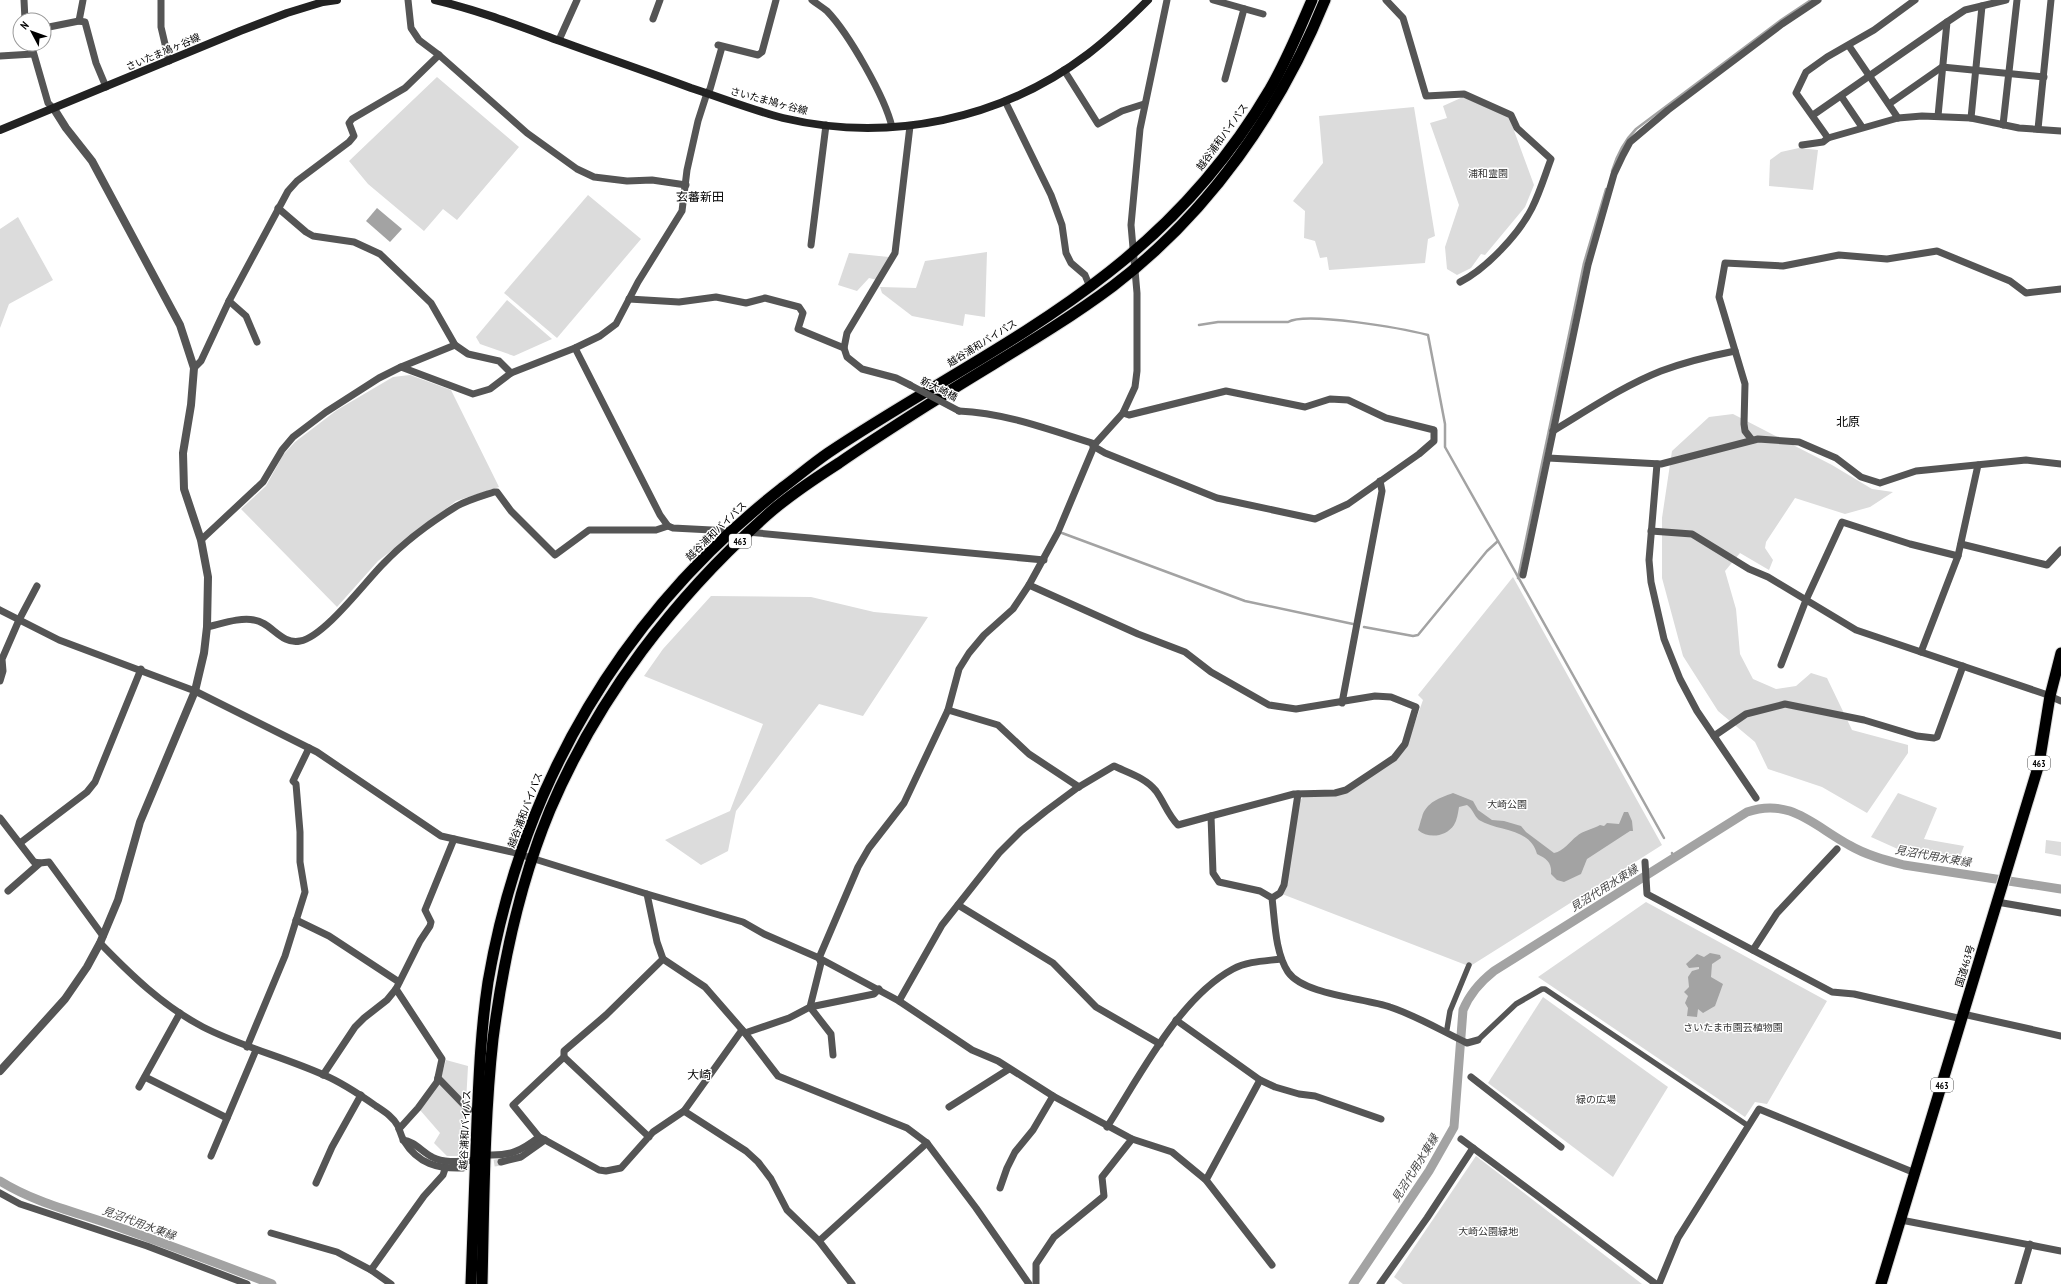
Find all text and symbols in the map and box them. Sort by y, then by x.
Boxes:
north arrow [12,12,52,52]
text: N [17,19,32,32]
street label: さいたま鳩ヶ谷線 [124,30,202,74]
street label: さいたま鳩ヶ谷線 [729,84,809,118]
street label: 越谷浦和バイパス [1193,101,1251,173]
park label: 浦和霊園 [1468,167,1508,180]
district label: 玄蕃新田 [676,189,724,204]
street label: 越谷浦和バイパス [945,316,1019,370]
street label: 新大崎橋 [918,374,960,404]
district label: 北原 [1836,414,1860,429]
street label: 越谷浦和バイパス [683,499,749,563]
road number: 463 [729,534,751,548]
road number: 463 [2028,756,2050,770]
street label: 越谷浦和バイパス [505,770,545,850]
park label: 大崎公園 [1487,798,1527,811]
water label: 見沼代用水東縁 [1894,842,1974,870]
water label: 見沼代用水東縁 [1568,861,1642,914]
street label: 国道463号 [1952,943,1978,989]
park label: さいたま市園芸植物園 [1683,1021,1783,1034]
district label: 大崎 [687,1067,711,1082]
road number: 463 [1931,1078,1953,1092]
street label: 越谷浦和バイパス [456,1090,474,1170]
park label: 緑の広場 [1576,1093,1616,1106]
water label: 見沼代用水東縁 [1389,1130,1442,1204]
water label: 見沼代用水東縁 [100,1203,179,1243]
park label: 大崎公園緑地 [1458,1225,1519,1238]

